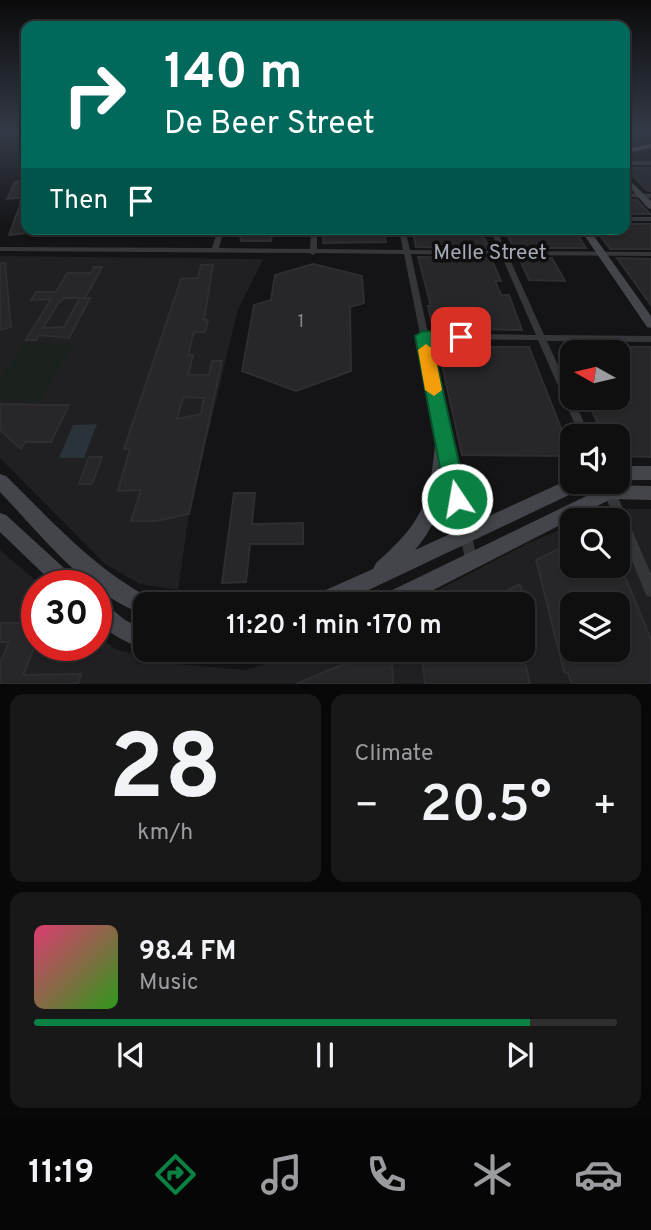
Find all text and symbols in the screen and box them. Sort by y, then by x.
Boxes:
text: 140 m [164,44,303,106]
icon: right [49,49,140,140]
text: De Beer Street [164,105,375,145]
icon: arrive [122,182,160,220]
text: Then [49,185,108,218]
street label: Melle Street [433,240,547,267]
pin [431,307,491,367]
house number: 1 [298,311,304,334]
icon: arrive [442,318,480,356]
north arrow [560,340,630,410]
map controls [560,340,630,662]
button: sound [560,424,630,494]
position arrow [420,462,494,536]
button: search [560,508,630,578]
speed limit sign: 30 [21,570,112,661]
button: layers [560,592,630,662]
text: 11:20 · 1 min · 170 m [226,610,442,643]
text: 28 [109,716,222,831]
text: Climate [355,740,433,769]
text: 20.5° [420,774,552,840]
text: − [355,783,379,832]
text: + [592,783,617,832]
text: km/h [137,819,193,848]
text: 98.4 FM [139,936,236,969]
text: Music [139,969,199,998]
icon: previous [112,1036,150,1074]
icon: pause [306,1036,344,1074]
icon: next [501,1036,539,1074]
icon: directions [151,1150,200,1199]
icon: music [257,1150,306,1199]
icon: phone [362,1150,411,1199]
icon: climate [468,1150,517,1199]
icon: car [574,1150,623,1199]
text: 11:19 [28,1154,94,1194]

